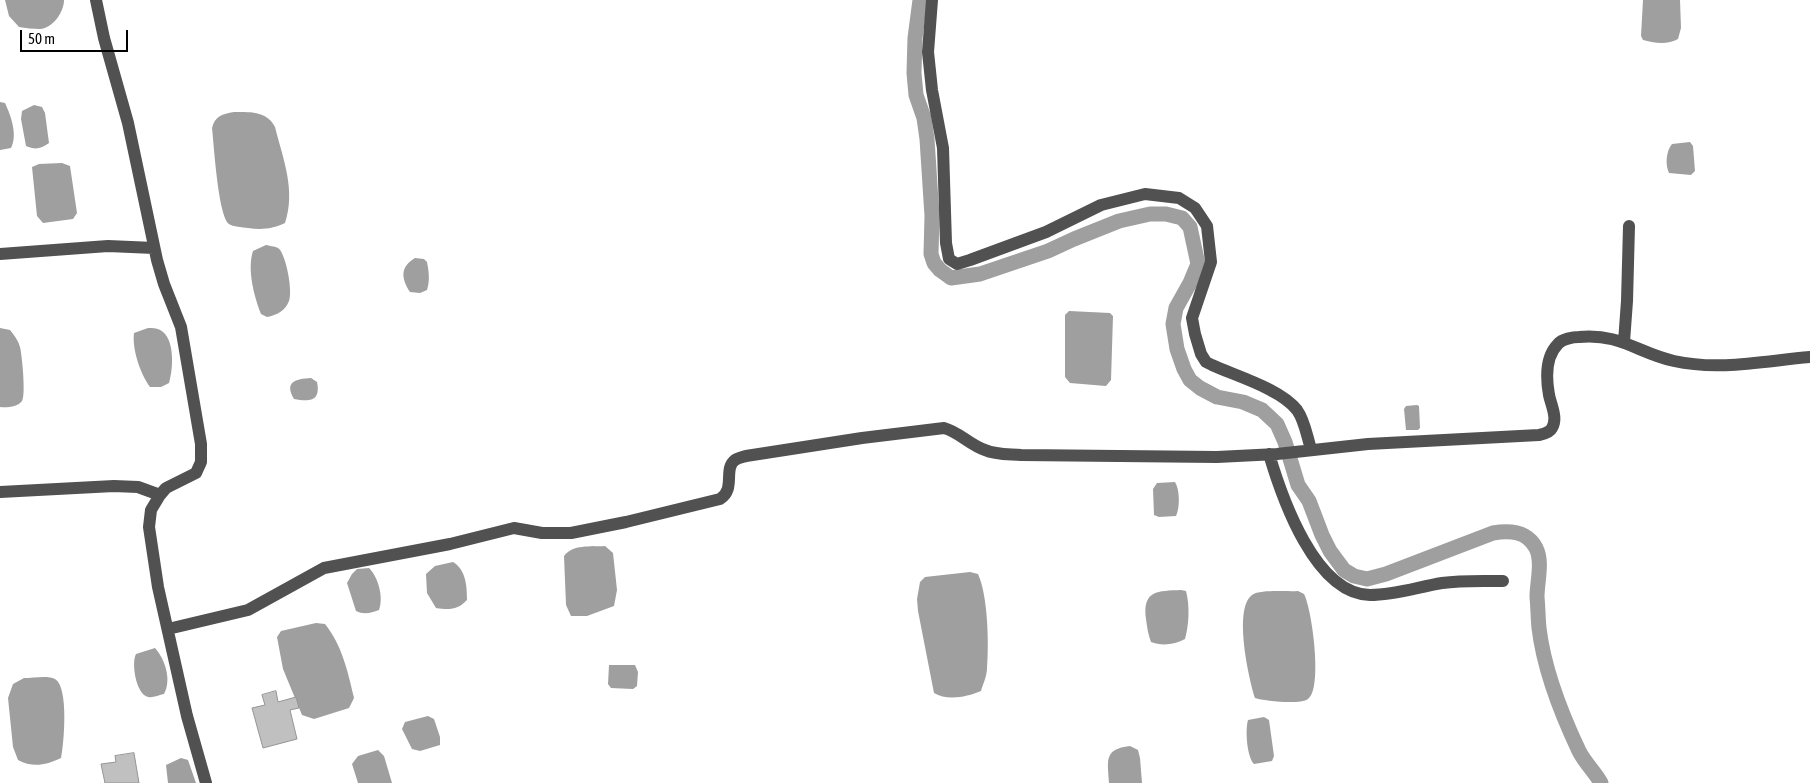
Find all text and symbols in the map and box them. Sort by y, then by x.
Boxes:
scale bar [22,20,130,52]
text: 50 m [28,30,55,47]

